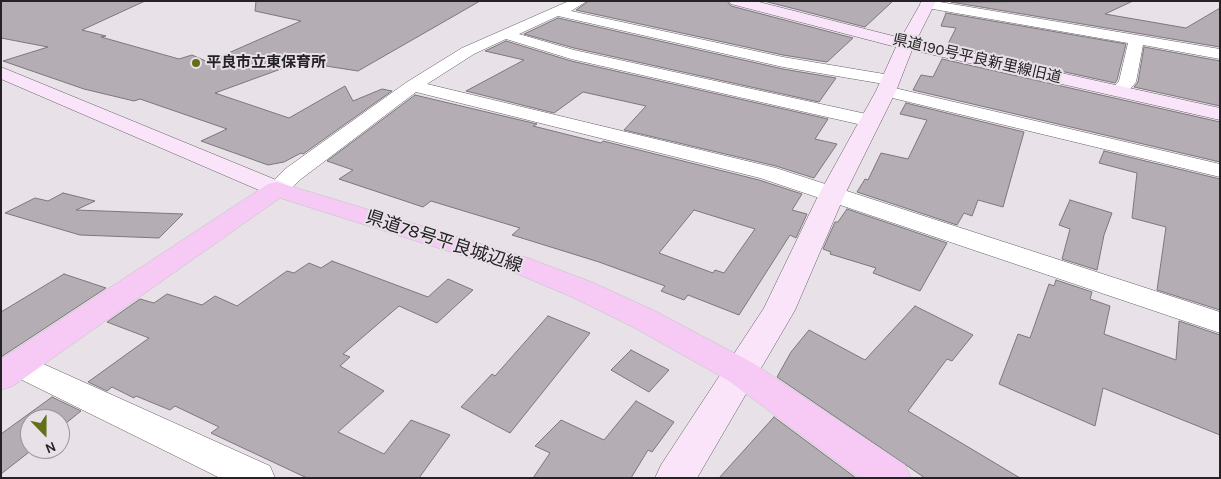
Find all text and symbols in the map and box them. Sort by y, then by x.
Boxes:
street label: 県道190号平良新里線旧道 [891,31,1063,87]
place label: 平良市立東保育所 [206,54,326,72]
marker: 平良市立東保育所 [190,57,202,69]
street label: 県道78号平良城辺線 [363,206,525,278]
north arrow [20,409,70,459]
text: N [43,438,58,457]

